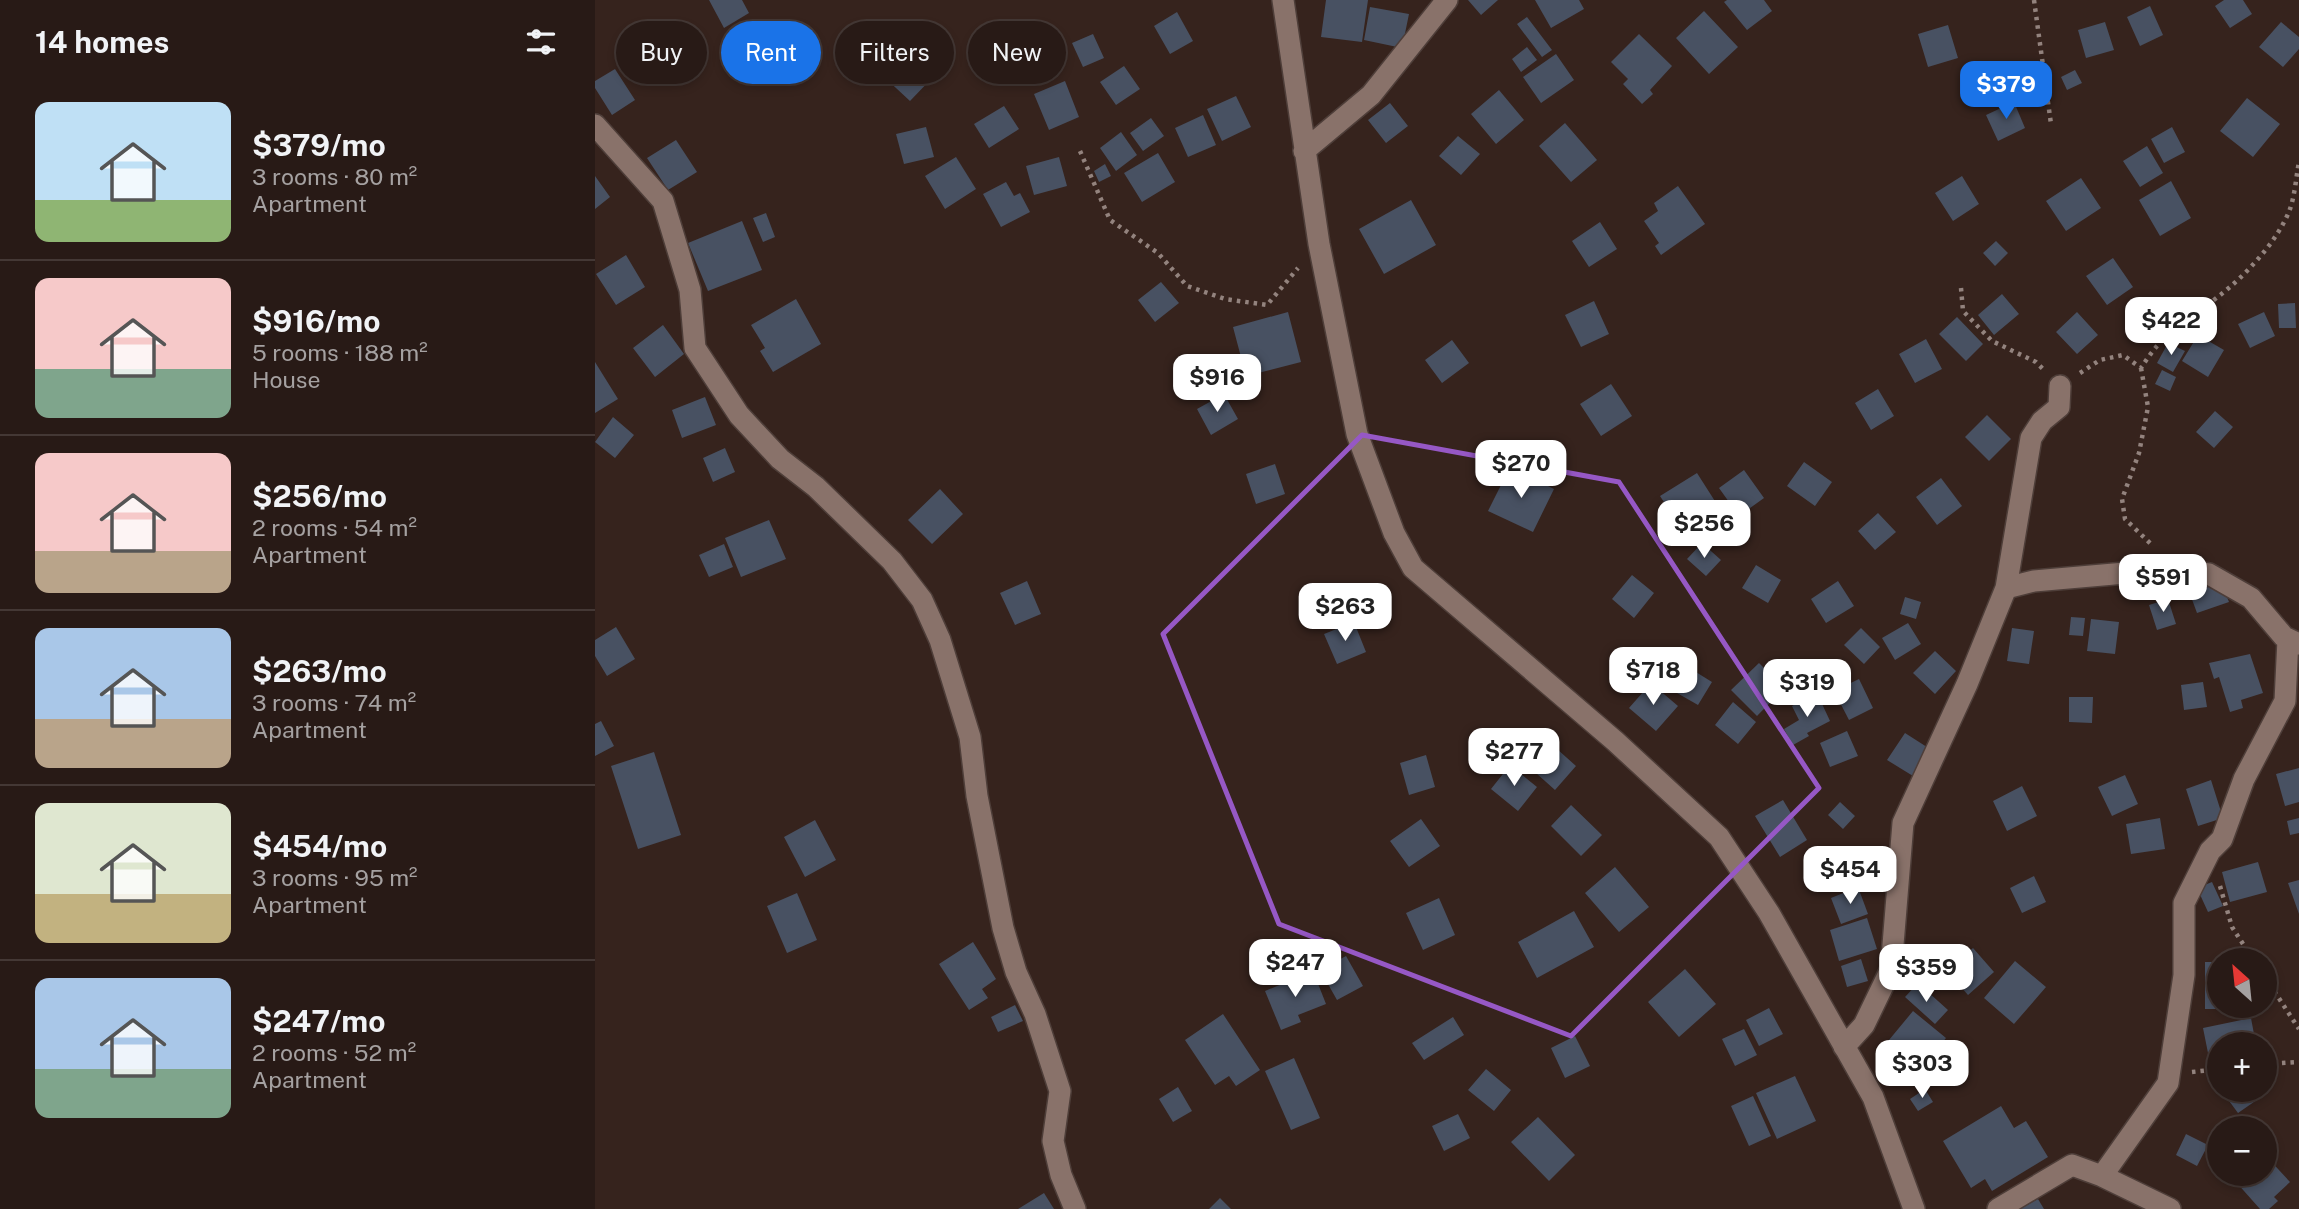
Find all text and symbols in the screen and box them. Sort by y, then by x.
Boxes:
chip: Buy [616,21,707,84]
chip: Rent [721,21,821,84]
chip: Filters [835,21,954,84]
chip: New [968,21,1066,84]
icon: filters [522,23,560,61]
text: 14 homes [35,24,169,60]
pin: $379 [1965,61,2047,121]
text: $379 [1976,70,2036,97]
text: $379/mo [252,127,386,163]
icon: home [91,130,175,214]
text: 3 rooms · 80 m² [252,163,417,190]
text: Apartment [252,190,367,217]
pin: $422 [2130,298,2212,357]
text: $916/mo [252,303,380,339]
icon: home [91,306,175,390]
text: $422 [2141,306,2201,333]
text: 5 rooms · 188 m² [252,339,428,366]
pin: $916 [1176,354,1258,414]
text: $916 [1189,363,1245,390]
text: House [252,366,320,393]
pin: $270 [1480,440,1562,500]
text: $270 [1491,449,1551,476]
text: $256/mo [252,478,387,514]
icon: home [91,481,175,565]
pin: $256 [1663,500,1745,560]
text: $256 [1674,509,1734,536]
text: 2 rooms · 54 m² [252,514,417,541]
text: Apartment [252,541,367,568]
pin: $591 [2122,554,2204,614]
text: $591 [2135,563,2191,590]
pin: $263 [1304,584,1386,643]
text: $263 [1315,592,1375,619]
pin: $718 [1612,648,1694,707]
text: $263/mo [252,653,387,689]
icon: home [91,656,175,740]
text: $718 [1625,656,1681,683]
pin: $319 [1766,660,1848,719]
text: $319 [1779,668,1835,695]
text: 3 rooms · 74 m² [252,689,416,716]
text: Apartment [252,716,367,743]
pin: $277 [1473,728,1555,788]
text: $277 [1484,737,1544,764]
text: $454/mo [252,828,387,864]
icon: home [91,831,175,915]
pin: $454 [1809,846,1891,906]
text: $454 [1819,855,1881,882]
text: 3 rooms · 95 m² [252,864,418,891]
text: Apartment [252,891,367,918]
pin: $247 [1254,940,1336,999]
pin: $359 [1885,944,1967,1004]
text: $247 [1265,948,1325,975]
north arrow [2207,948,2277,1018]
map controls [2207,948,2277,1186]
text: $359 [1895,953,1957,980]
text: $247/mo [252,1003,386,1039]
icon: home [91,1006,175,1090]
button: + [2207,1032,2277,1102]
text: 2 rooms · 52 m² [252,1039,416,1066]
pin: $303 [1881,1040,1963,1100]
text: $303 [1892,1049,1952,1076]
text: Apartment [252,1066,367,1093]
button: − [2207,1116,2277,1186]

